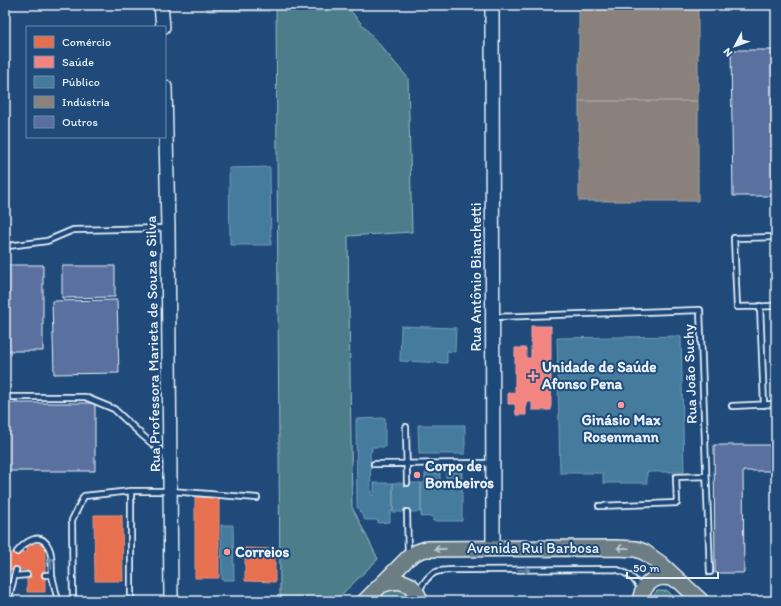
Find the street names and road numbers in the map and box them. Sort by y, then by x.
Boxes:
street label: Rua Antônio Bianchetti [467,202,485,352]
street label: Rua Professora Marieta de Souza e Silva [142,215,164,472]
street label: Rua João Suchy [679,324,701,424]
street label: Avenida Rui Barbosa [467,539,600,557]

